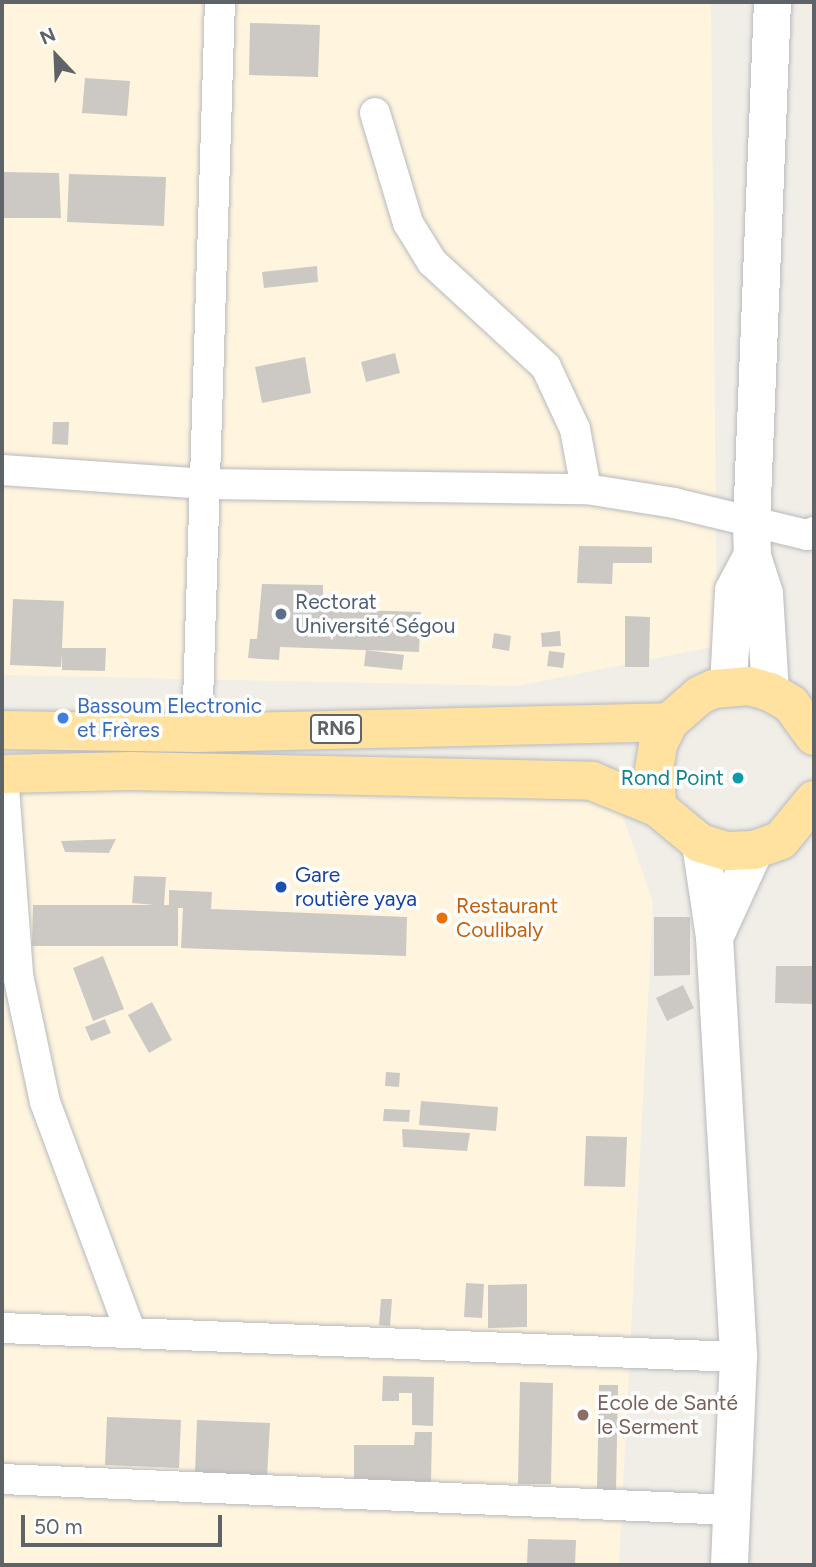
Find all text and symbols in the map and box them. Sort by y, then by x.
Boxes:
north arrow [21,21,91,91]
text: N [36,23,59,50]
place label: Rectorat Université Ségou [295,589,455,639]
marker: Rectorat Université Ségou [273,606,289,622]
place label: Bassoum Electronic et Frères [77,693,262,743]
marker: Bassoum Electronic et Frères [55,710,71,726]
road number: RN6 [310,714,362,744]
place label: Rond Point [621,765,724,791]
marker: Rond Point [730,770,746,786]
place label: Gare routière yaya [295,862,417,912]
marker: Gare routière yaya [273,879,289,895]
place label: Restaurant Coulibaly [456,893,558,943]
marker: Restaurant Coulibaly [434,910,450,926]
place label: Ecole de Santé le Serment [597,1390,738,1440]
marker: Ecole de Santé le Serment [575,1407,591,1423]
scale bar [24,1500,226,1544]
text: 50 m [34,1514,83,1539]

